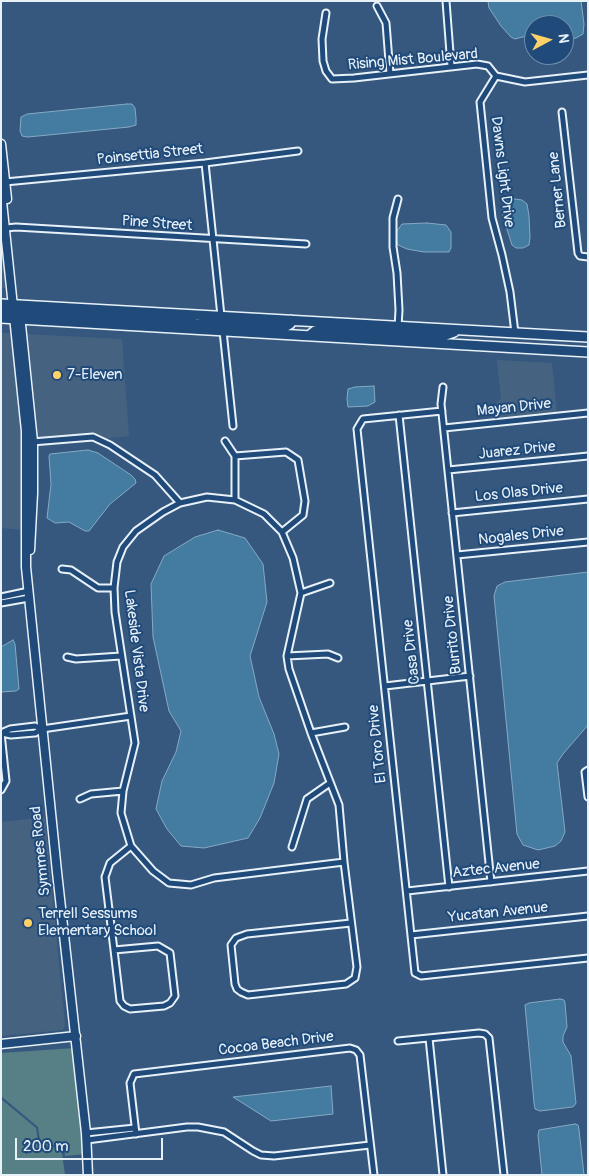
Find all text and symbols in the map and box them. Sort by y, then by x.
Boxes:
north arrow [524,15,574,65]
text: N [554,33,572,44]
street label: Rising Mist Boulevard [347,45,479,75]
street label: Dawns Light Drive [486,115,518,229]
street label: Poinsettia Street [96,140,204,170]
street label: Berner Lane [545,151,571,229]
street label: Pine Street [121,213,193,235]
place label: 7-Eleven [67,366,122,384]
marker: 7-Eleven [51,369,63,381]
street label: Mayan Drive [476,395,552,421]
street label: Juarez Drive [478,438,556,464]
street label: Los Olas Drive [474,479,564,507]
street label: Nogales Drive [477,523,565,549]
street label: Lakeside Vista Drive [120,589,152,713]
street label: Burrito Drive [440,595,466,675]
street label: Casa Drive [400,619,424,685]
street label: El Toro Drive [365,704,391,784]
street label: Symmes Road [27,805,55,897]
street label: Aztec Avenue [451,855,541,883]
street label: Yucatan Avenue [447,899,549,927]
place label: Terrell Sessums Elementary School [38,905,156,940]
marker: Terrell Sessums Elementary School [22,917,34,929]
street label: Cocoa Beach Drive [217,1028,335,1060]
scale bar [18,1128,165,1160]
text: 200 m [23,1137,68,1156]

